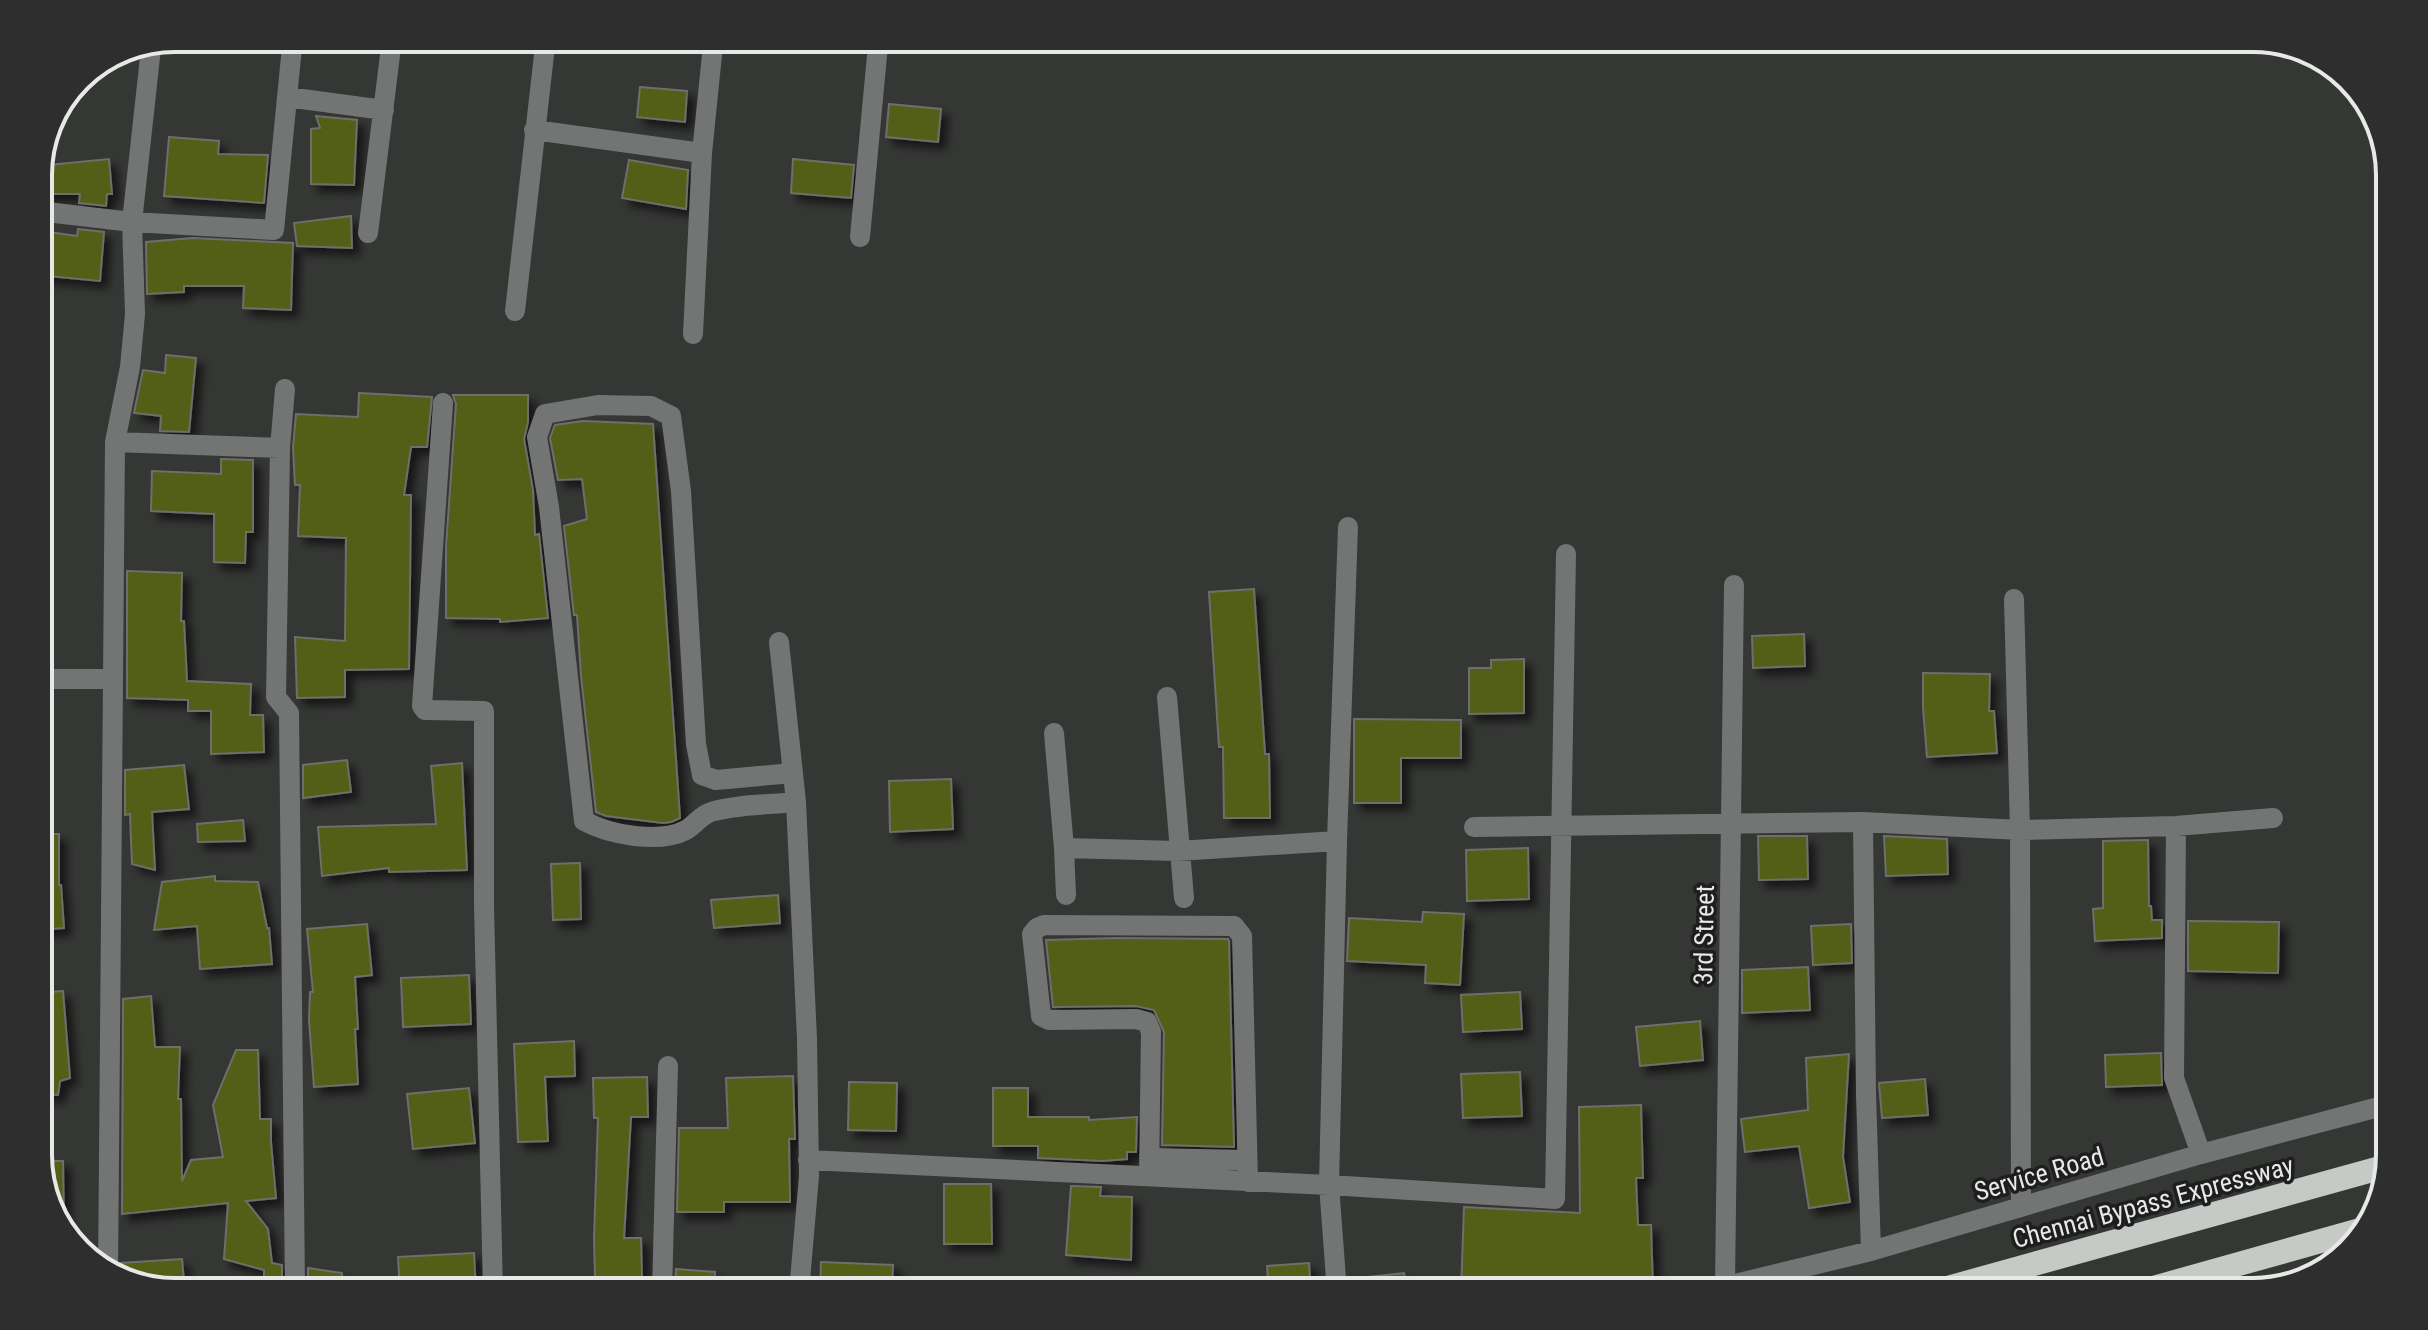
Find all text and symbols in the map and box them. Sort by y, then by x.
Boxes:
street label: 3rd Street [1688,885,1720,985]
street label: Service Road [1971,1141,2107,1207]
street label: Chennai Bypass Expressway [2009,1150,2297,1254]

